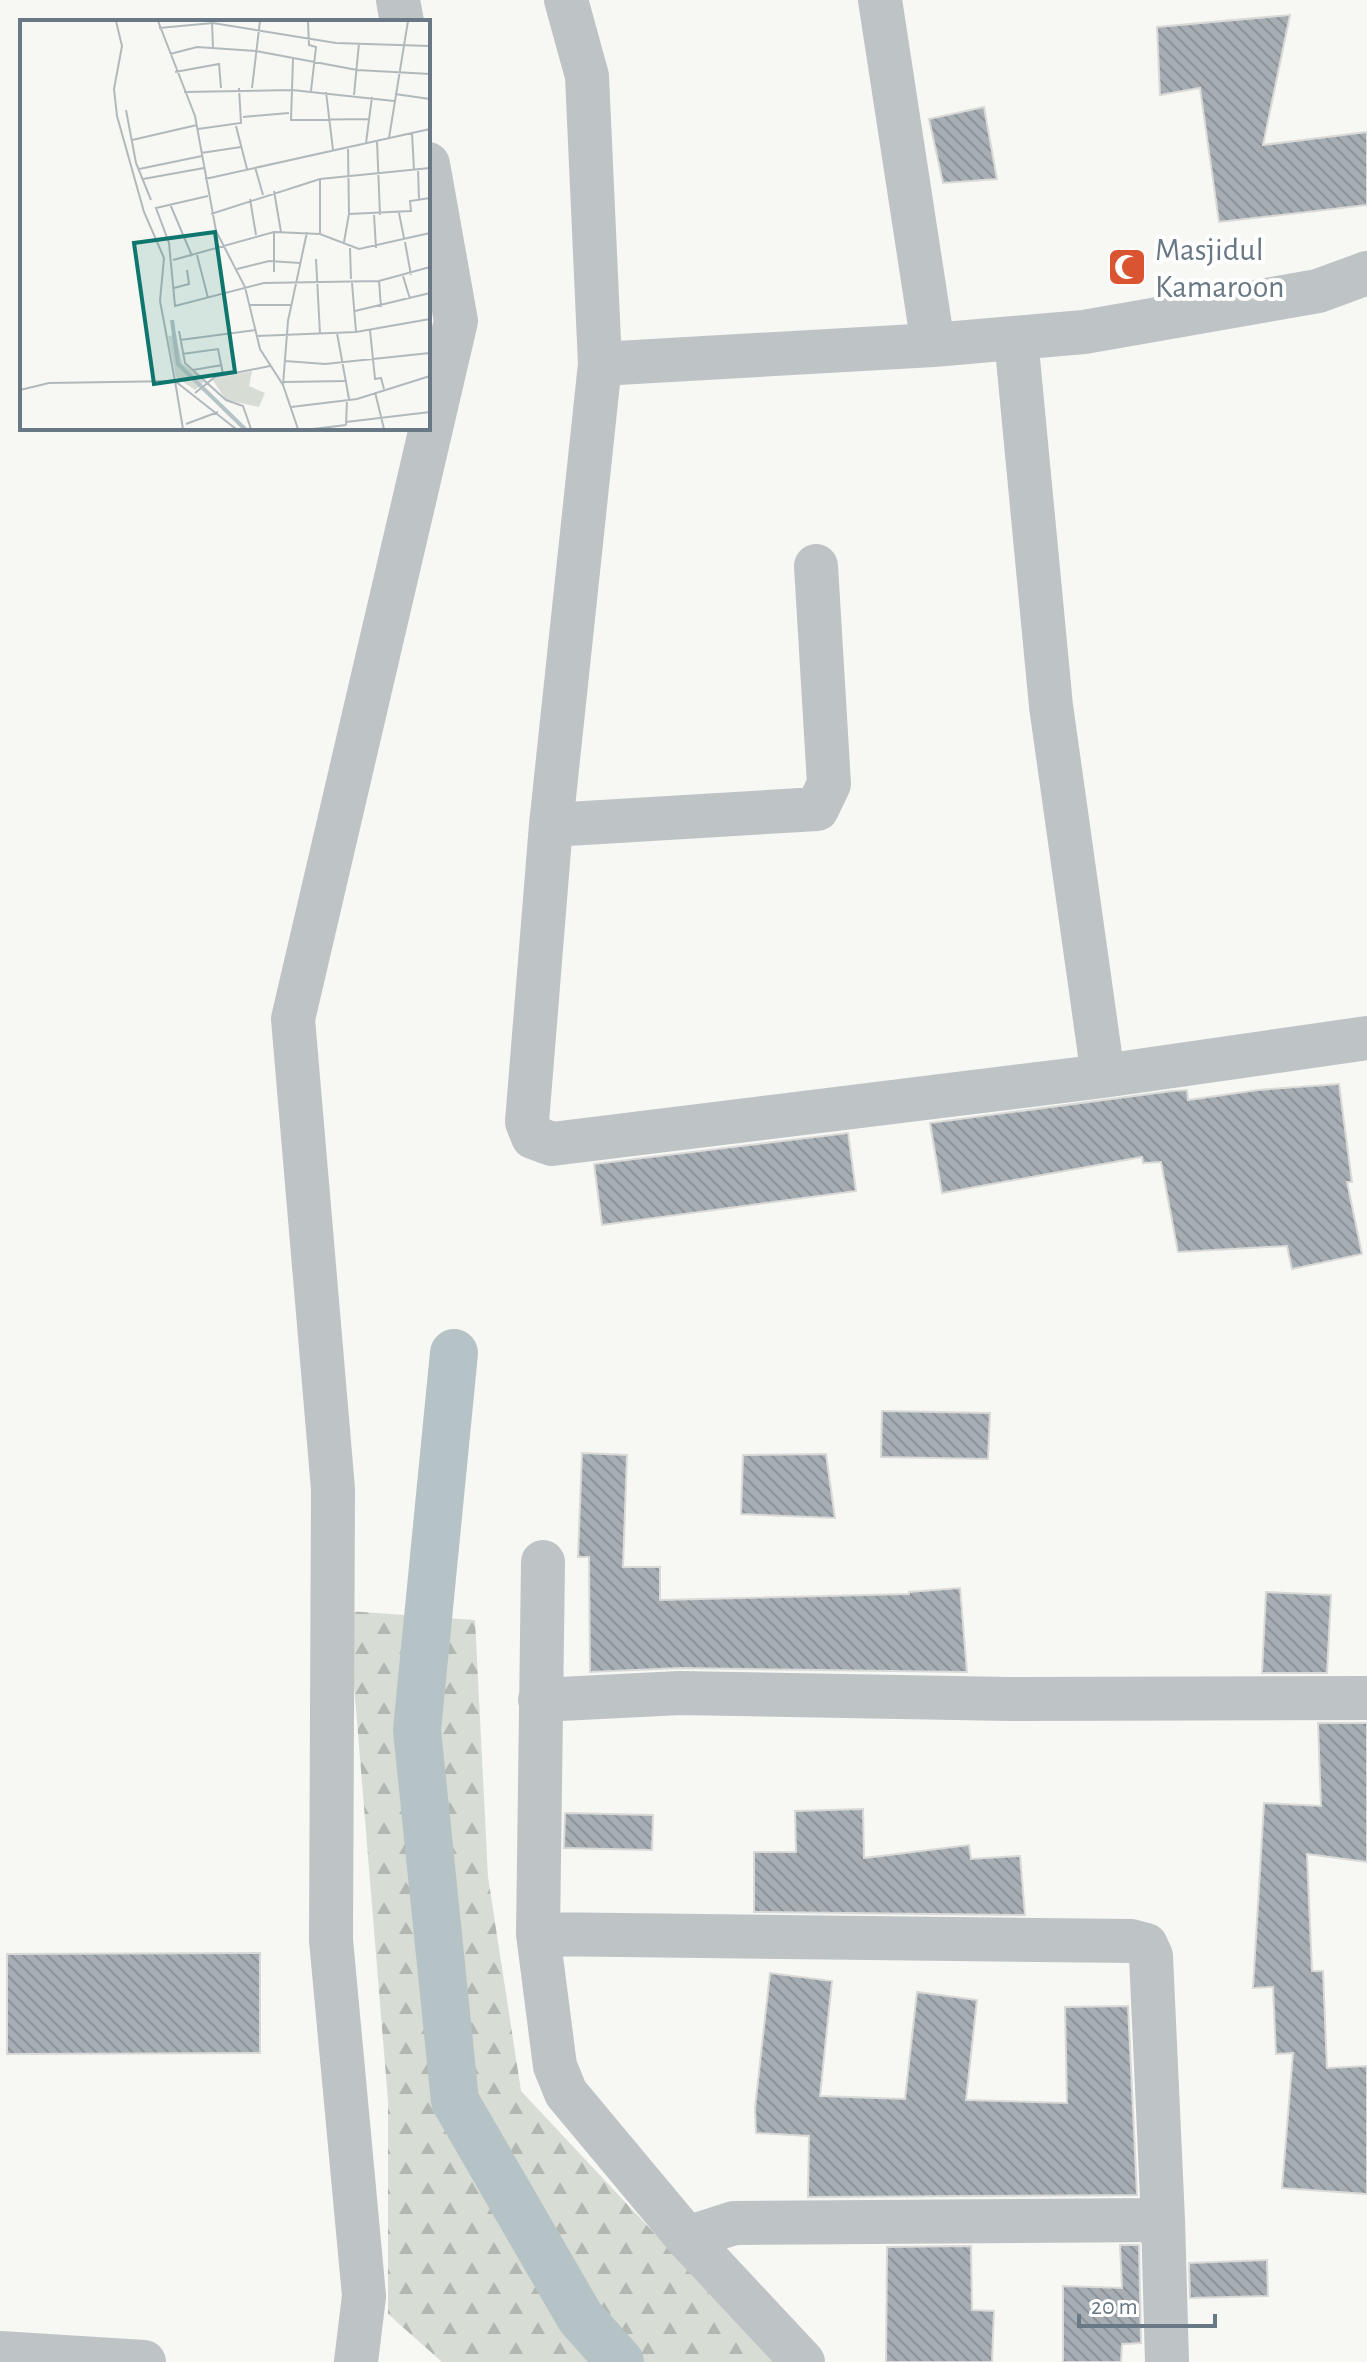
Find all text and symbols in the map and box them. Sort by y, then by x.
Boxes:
inset map [20,20,430,430]
place label: Masjidul Kamaroon [1155,234,1285,303]
mosque icon: Masjidul Kamaroon [1106,246,1148,288]
scale bar [1079,2278,1215,2328]
text: 20 m [1091,2295,1138,2319]

